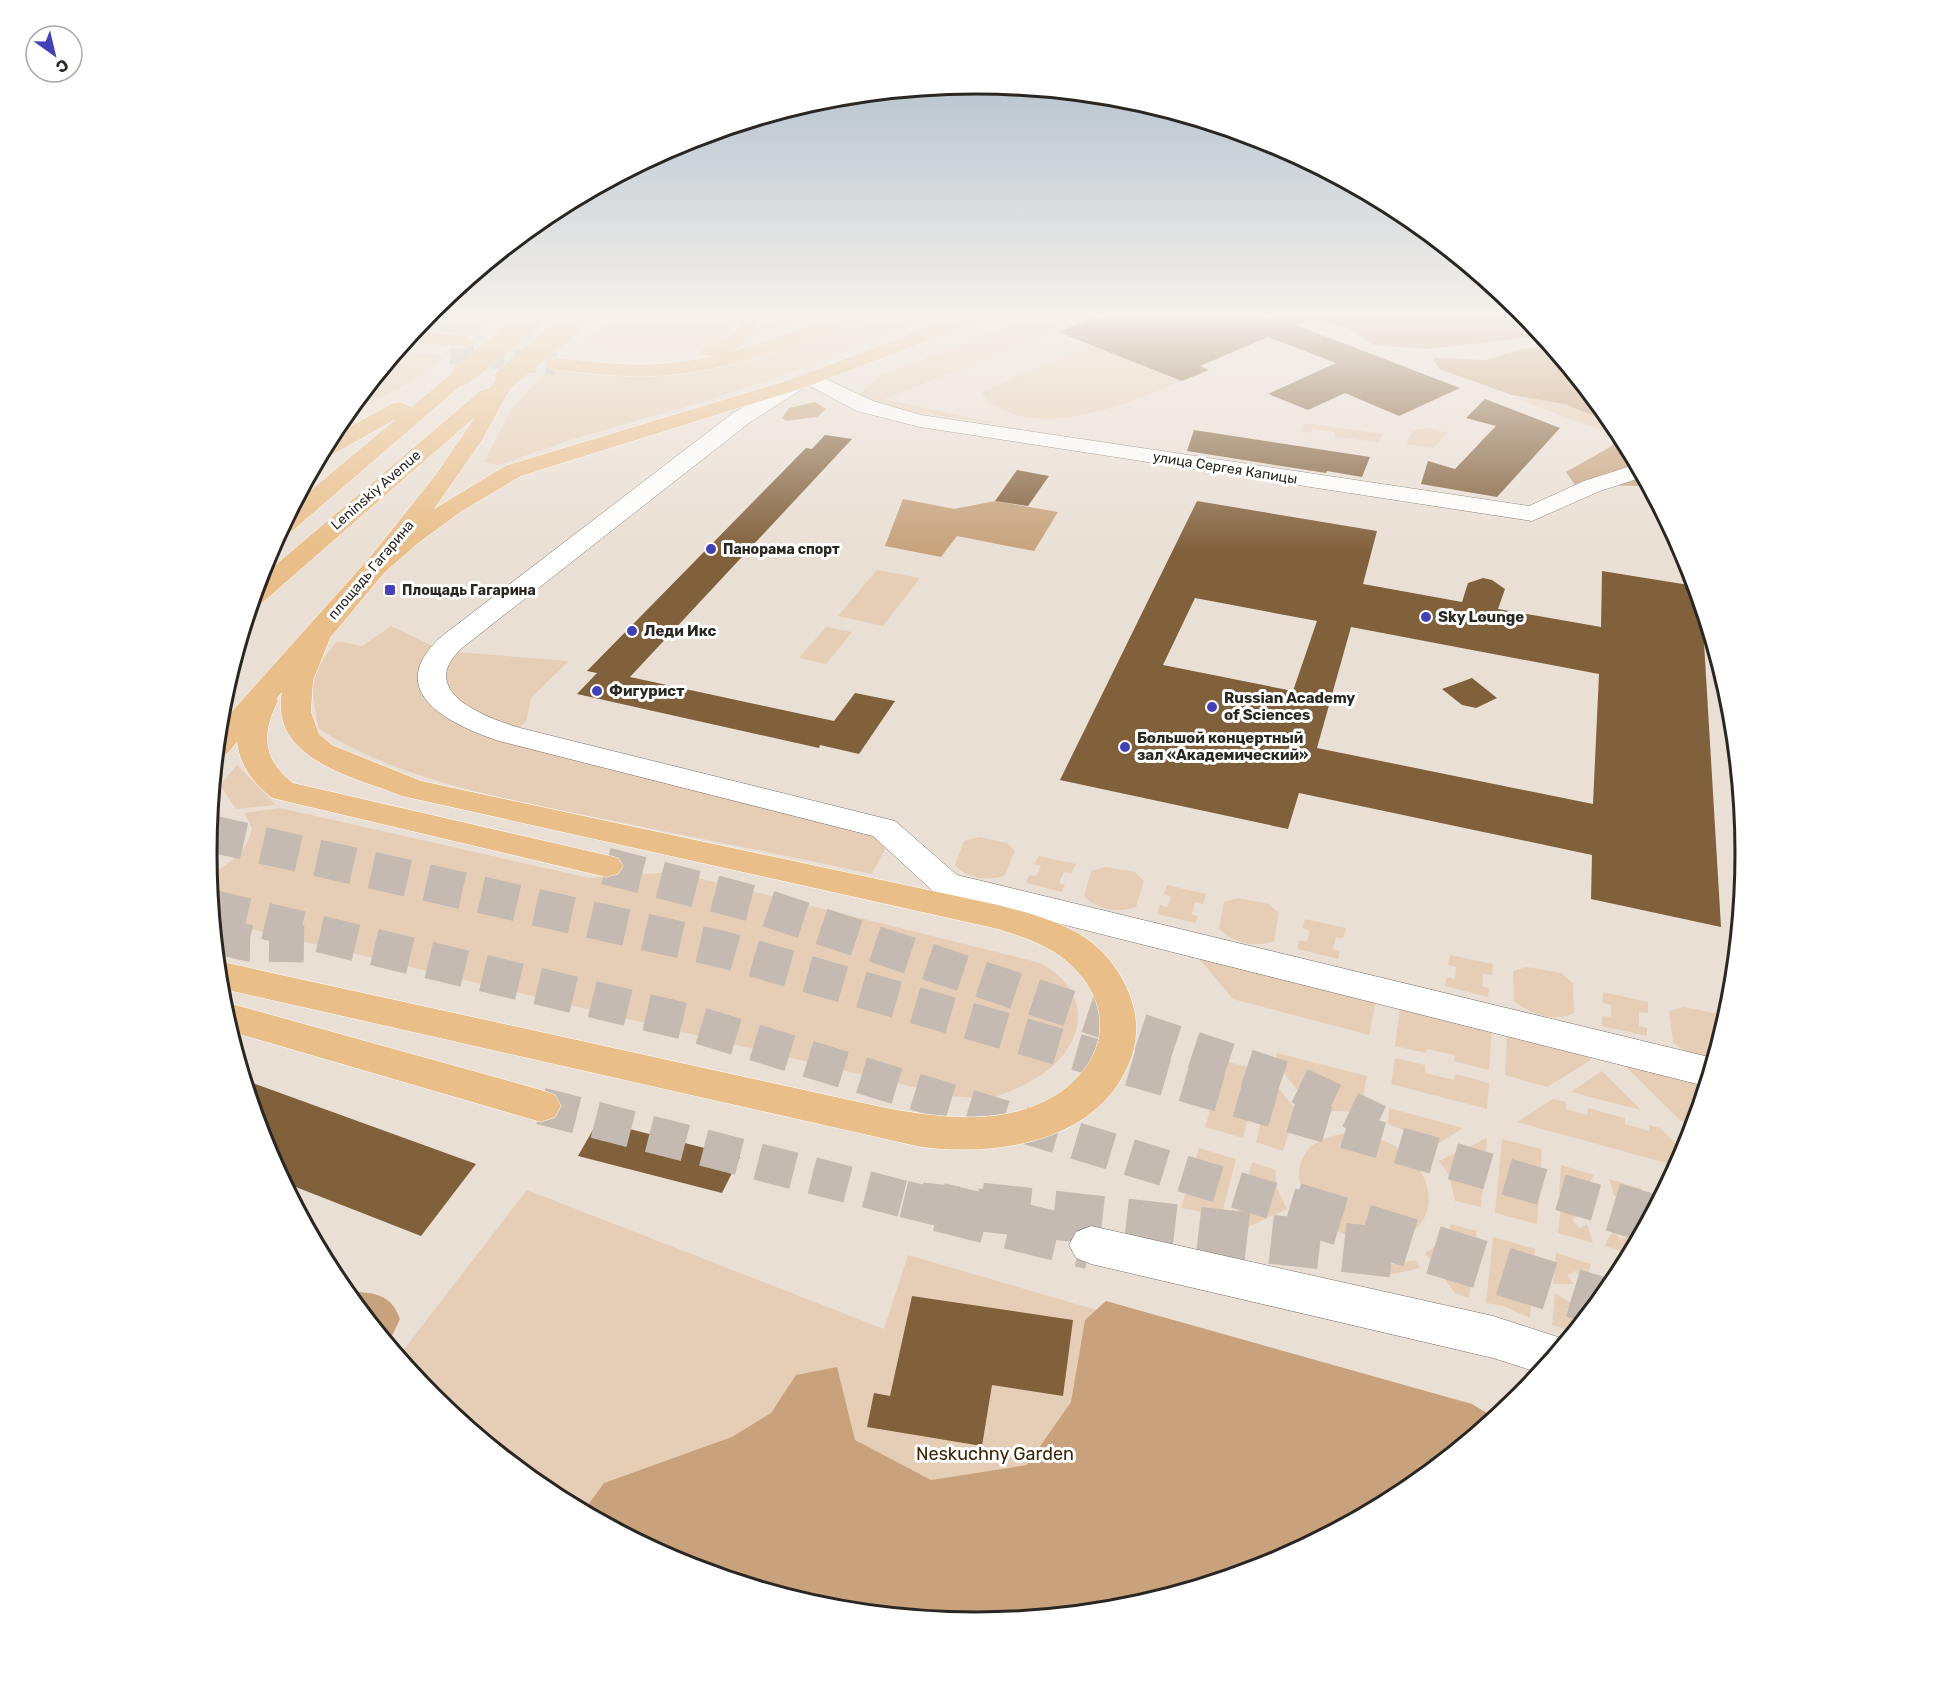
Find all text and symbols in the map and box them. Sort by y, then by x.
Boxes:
north arrow [24,24,84,84]
text: С [52,55,72,77]
street label: Leninskiy Avenue [328,446,424,534]
street label: улица Сергея Капицы [1152,448,1298,488]
street label: площадь Гагарина [325,517,417,623]
place label: Панорама спорт [723,541,840,558]
marker: Панорама спорт [704,542,718,556]
place label: Площадь Гагарина [402,582,536,599]
marker: Площадь Гагарина [383,583,397,597]
place label: Sky Lounge [1438,608,1524,626]
marker: Sky Lounge [1419,610,1433,624]
place label: Леди Икс [644,622,716,640]
marker: Леди Икс [625,624,639,638]
place label: Фигурист [609,682,685,700]
marker: Фигурист [590,684,604,698]
place label: Russian Academy of Sciences [1224,689,1355,724]
marker: Russian Academy of Sciences [1205,700,1219,714]
place label: Большой концертный зал «Академический» [1137,729,1308,764]
marker: Большой концертный зал «Академический» [1118,740,1132,754]
park label: Neskuchny Garden [916,1443,1074,1465]

